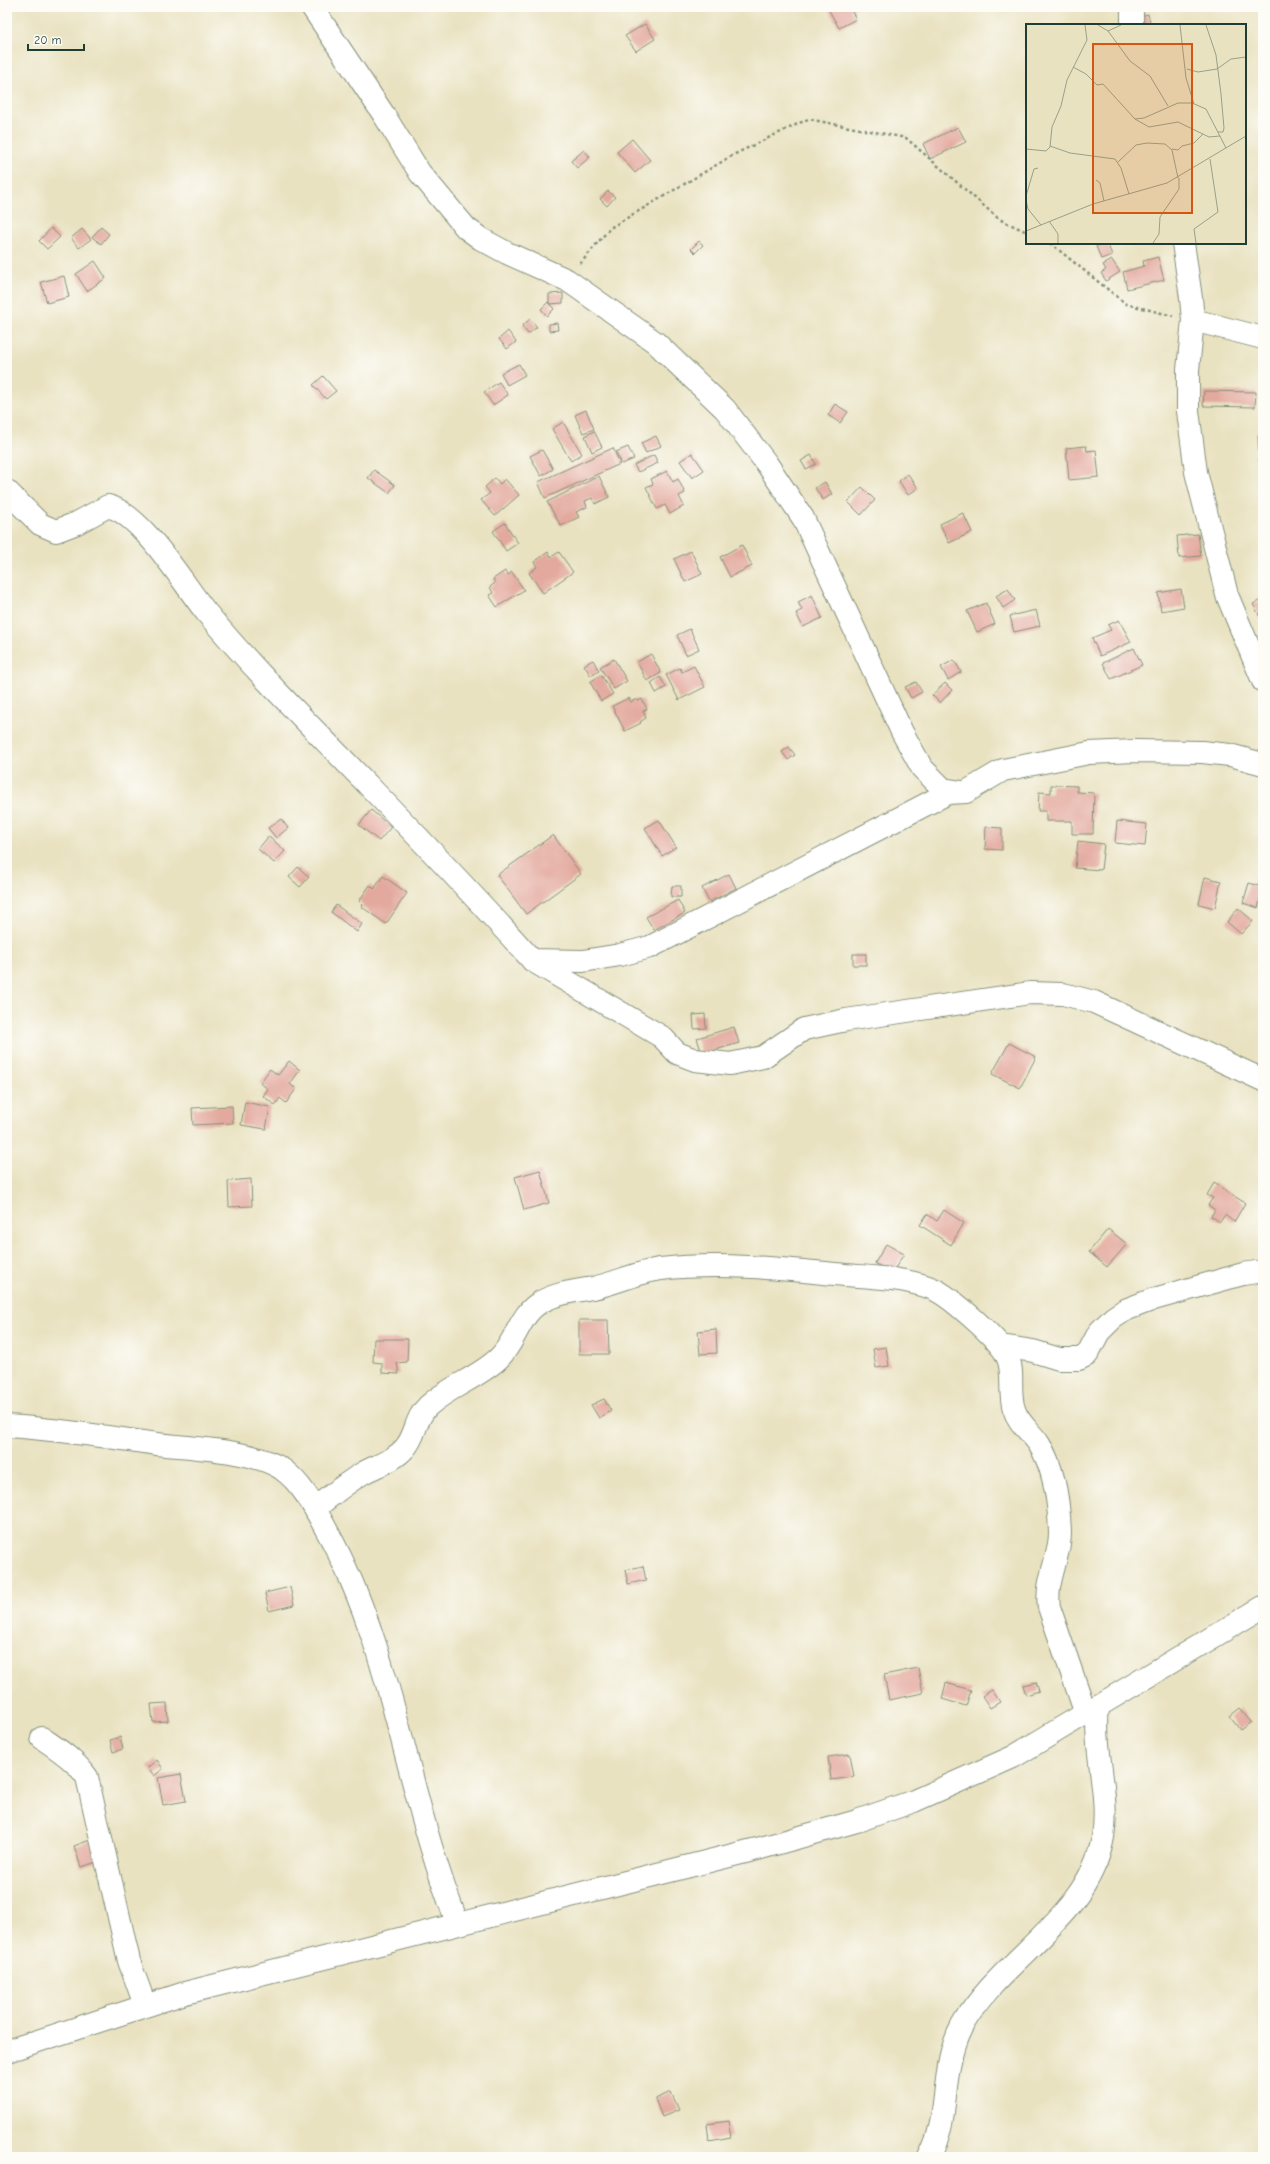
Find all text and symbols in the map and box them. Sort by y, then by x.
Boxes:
inset map [1026,24,1246,244]
scale bar [28,26,84,52]
text: 20 m [34,33,62,47]

